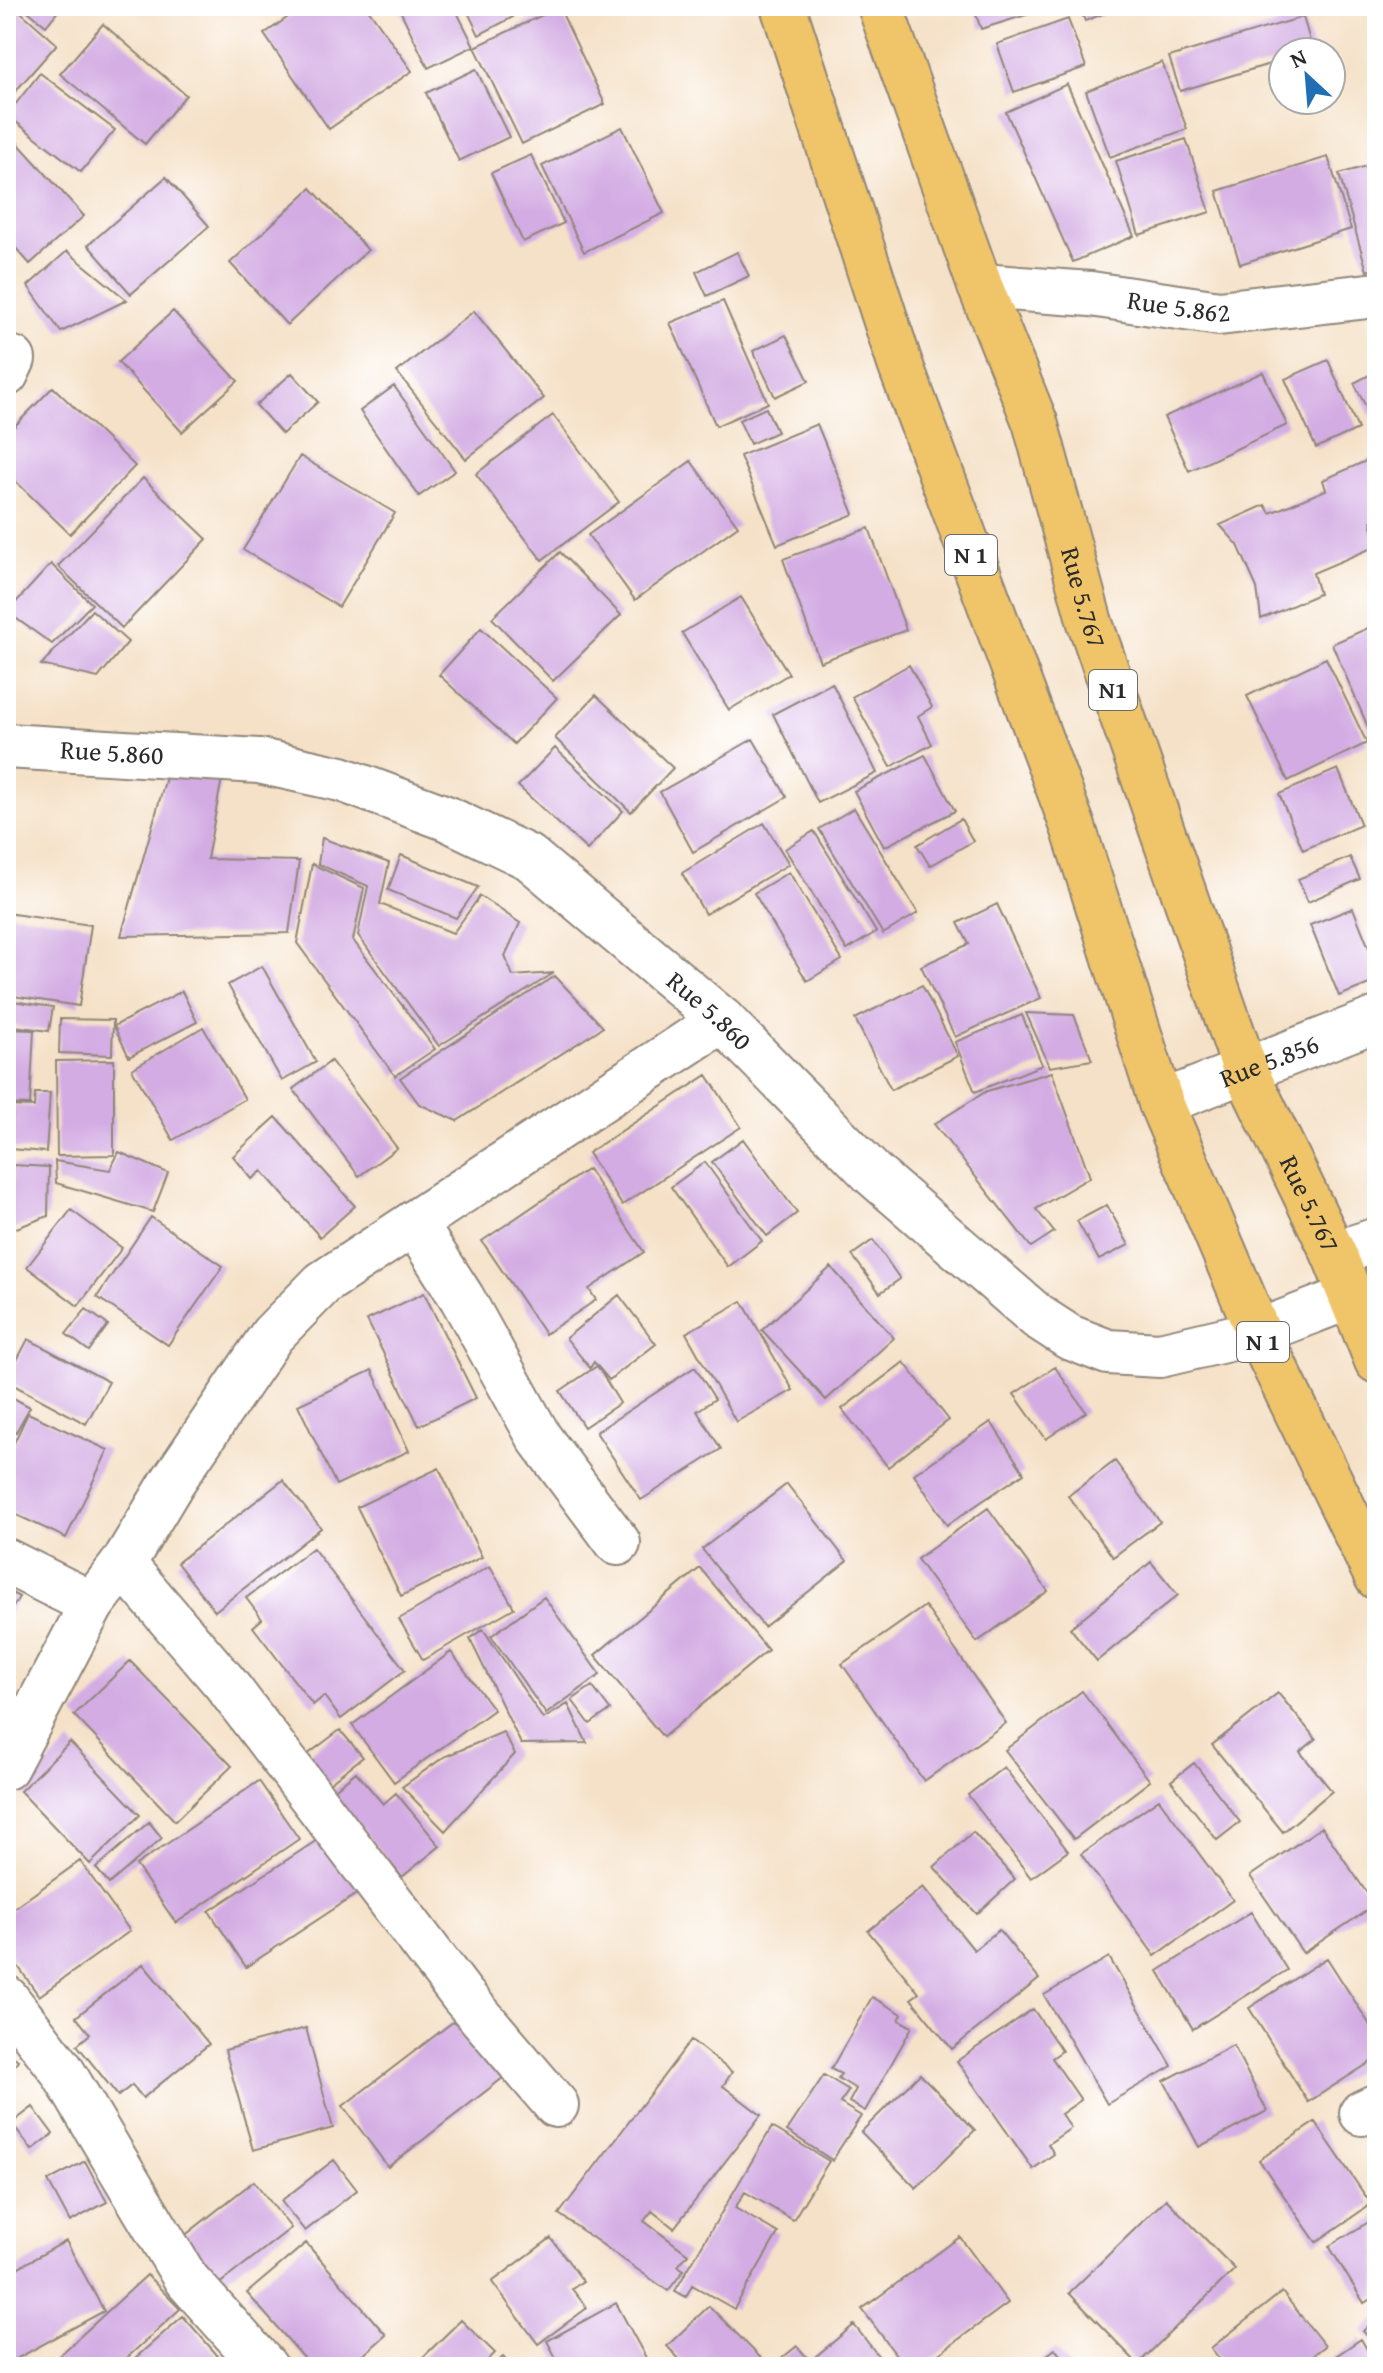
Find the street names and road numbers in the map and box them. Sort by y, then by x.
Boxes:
street label: Rue 5.862 [1125,280,1232,332]
road number: N 1 [945,535,997,575]
street label: Rue 5.767 [1051,542,1117,653]
road number: N1 [1089,670,1137,710]
street label: Rue 5.860 [59,729,165,774]
street label: Rue 5.860 [658,961,762,1059]
street label: Rue 5.856 [1214,1024,1324,1097]
street label: Rue 5.767 [1270,1148,1350,1259]
road number: N 1 [1237,1322,1289,1362]

